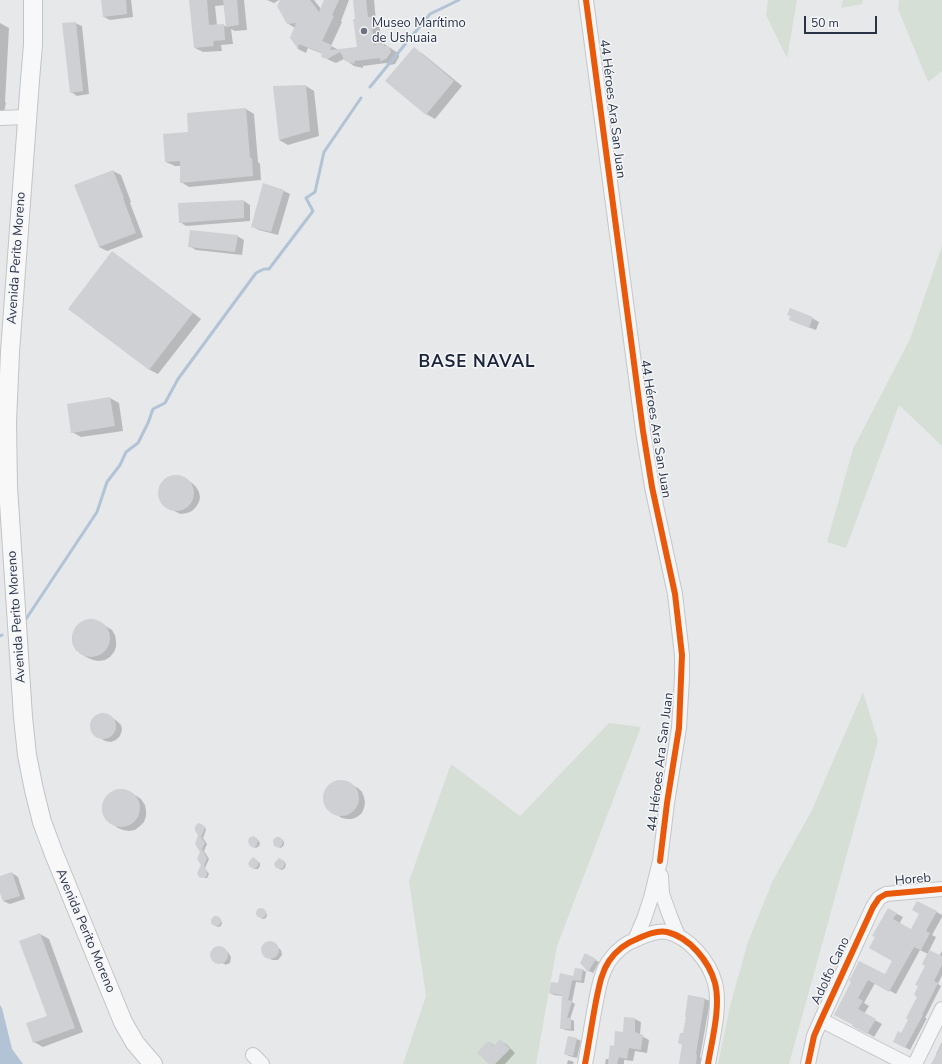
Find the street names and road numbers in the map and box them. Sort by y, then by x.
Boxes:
street label: 44 Héroes Ara San Juan [596,39,628,179]
street label: Avenida Perito Moreno [5,191,29,325]
street label: 44 Héroes Ara San Juan [636,359,674,499]
street label: Avenida Perito Moreno [5,550,29,684]
street label: 44 Héroes Ara San Juan [645,692,677,832]
street label: Avenida Perito Moreno [52,867,118,995]
street label: Horeb [894,871,932,889]
street label: Adolfo Cano [809,935,853,1007]

